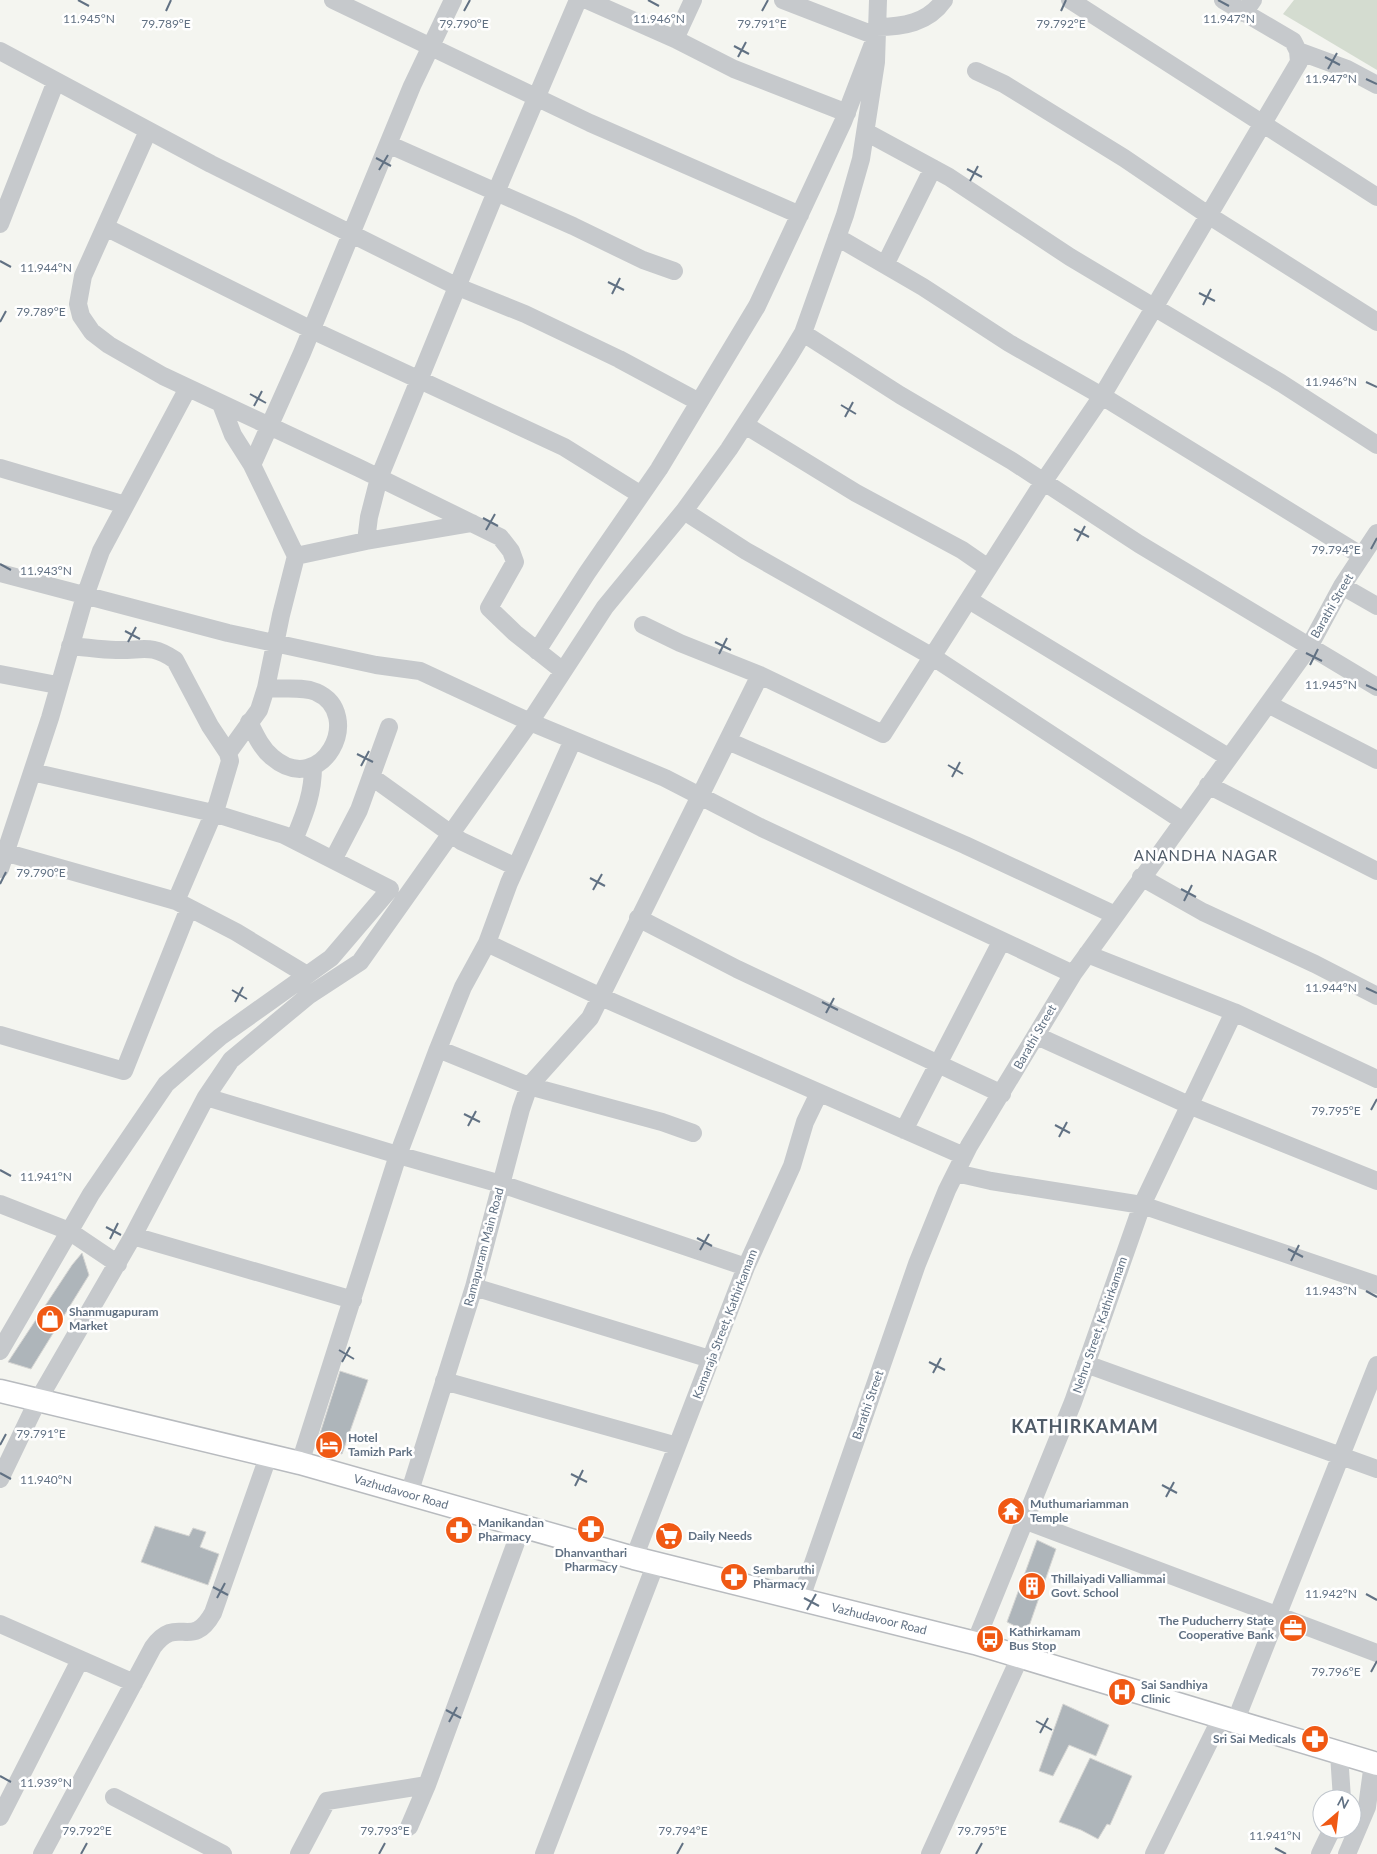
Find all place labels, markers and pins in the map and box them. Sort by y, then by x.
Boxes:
shop icon: Shanmugapuram Market [35,1304,65,1334]
place label: Shanmugapuram Market [69,1304,159,1333]
hotel icon: Hotel Tamizh Park [314,1430,344,1460]
place label: Hotel Tamizh Park [348,1430,413,1459]
temple icon: Muthumariamman Temple [996,1496,1026,1526]
place label: Muthumariamman Temple [1030,1496,1129,1525]
pharmacy icon: Dhanvanthari Pharmacy [576,1514,606,1544]
pharmacy icon: Manikandan Pharmacy [444,1515,474,1545]
place label: Manikandan Pharmacy [478,1515,544,1544]
supermarket icon: Daily Needs [654,1521,684,1551]
place label: Daily Needs [688,1528,752,1543]
place label: Dhanvanthari Pharmacy [555,1545,627,1574]
pharmacy icon: Sembaruthi Pharmacy [719,1562,749,1592]
place label: Sembaruthi Pharmacy [753,1562,814,1591]
building icon: Thillaiyadi Valliammai Govt. School [1017,1571,1047,1601]
place label: Thillaiyadi Valliammai Govt. School [1051,1571,1165,1600]
place label: The Puducherry State Cooperative Bank [1159,1613,1275,1642]
office icon: The Puducherry State Cooperative Bank [1278,1613,1308,1643]
bus stop icon: Kathirkamam Bus Stop [975,1624,1005,1654]
place label: Kathirkamam Bus Stop [1009,1624,1081,1653]
hospital icon: Sai Sandhiya Clinic [1107,1677,1137,1707]
place label: Sai Sandhiya Clinic [1141,1677,1208,1706]
pharmacy icon: Sri Sai Medicals [1300,1724,1330,1754]
place label: Sri Sai Medicals [1213,1731,1296,1746]

